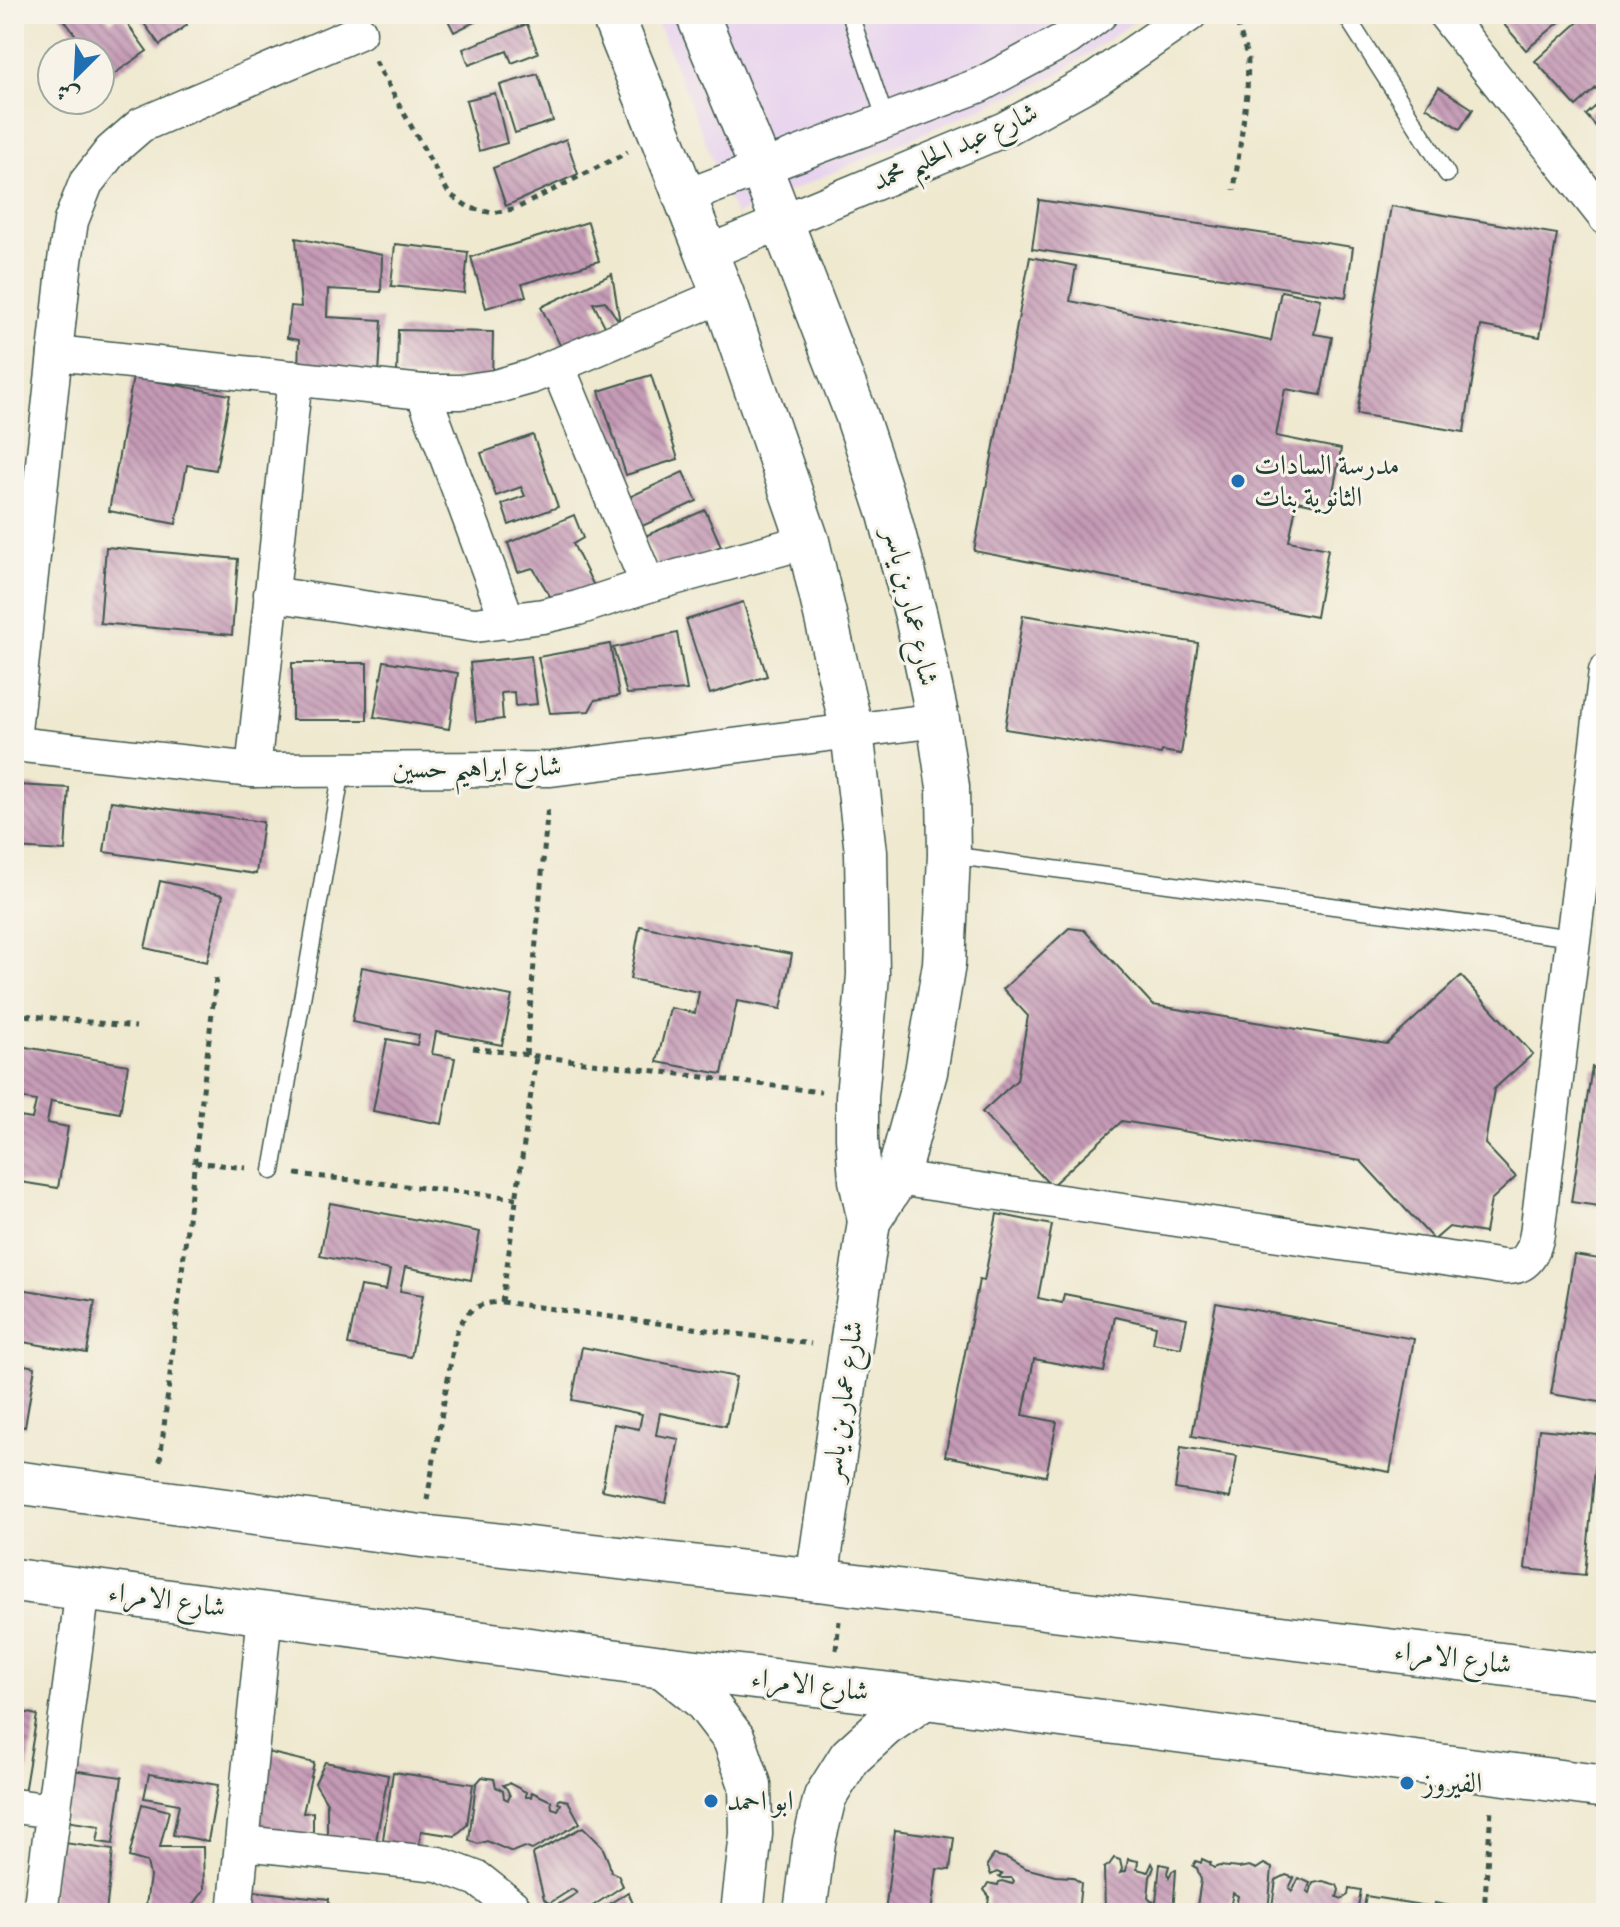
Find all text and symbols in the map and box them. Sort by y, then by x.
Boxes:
north arrow [36,36,116,116]
text: ش [53,76,84,111]
street label: شارع عبد الحليم محمد [866,95,1047,207]
place label: مدرسة السادات الثانوية بنات [1254,448,1400,515]
marker: مدرسة السادات الثانوية بنات [1229,472,1247,490]
street label: شارع عمار بن ياسر [870,522,946,691]
street label: شارع ابراهيم حسين [392,749,562,796]
street label: شارع عمار بن ياسر [814,1319,877,1487]
street label: شارع الامراء [105,1574,228,1631]
street label: شارع الامراء [1392,1633,1514,1688]
street label: شارع الامراء [749,1660,871,1715]
place label: الفيروز [1420,1766,1482,1801]
marker: الفيروز [1398,1774,1416,1792]
place label: ابو احمد [727,1784,794,1819]
marker: ابو احمد [702,1792,720,1810]

